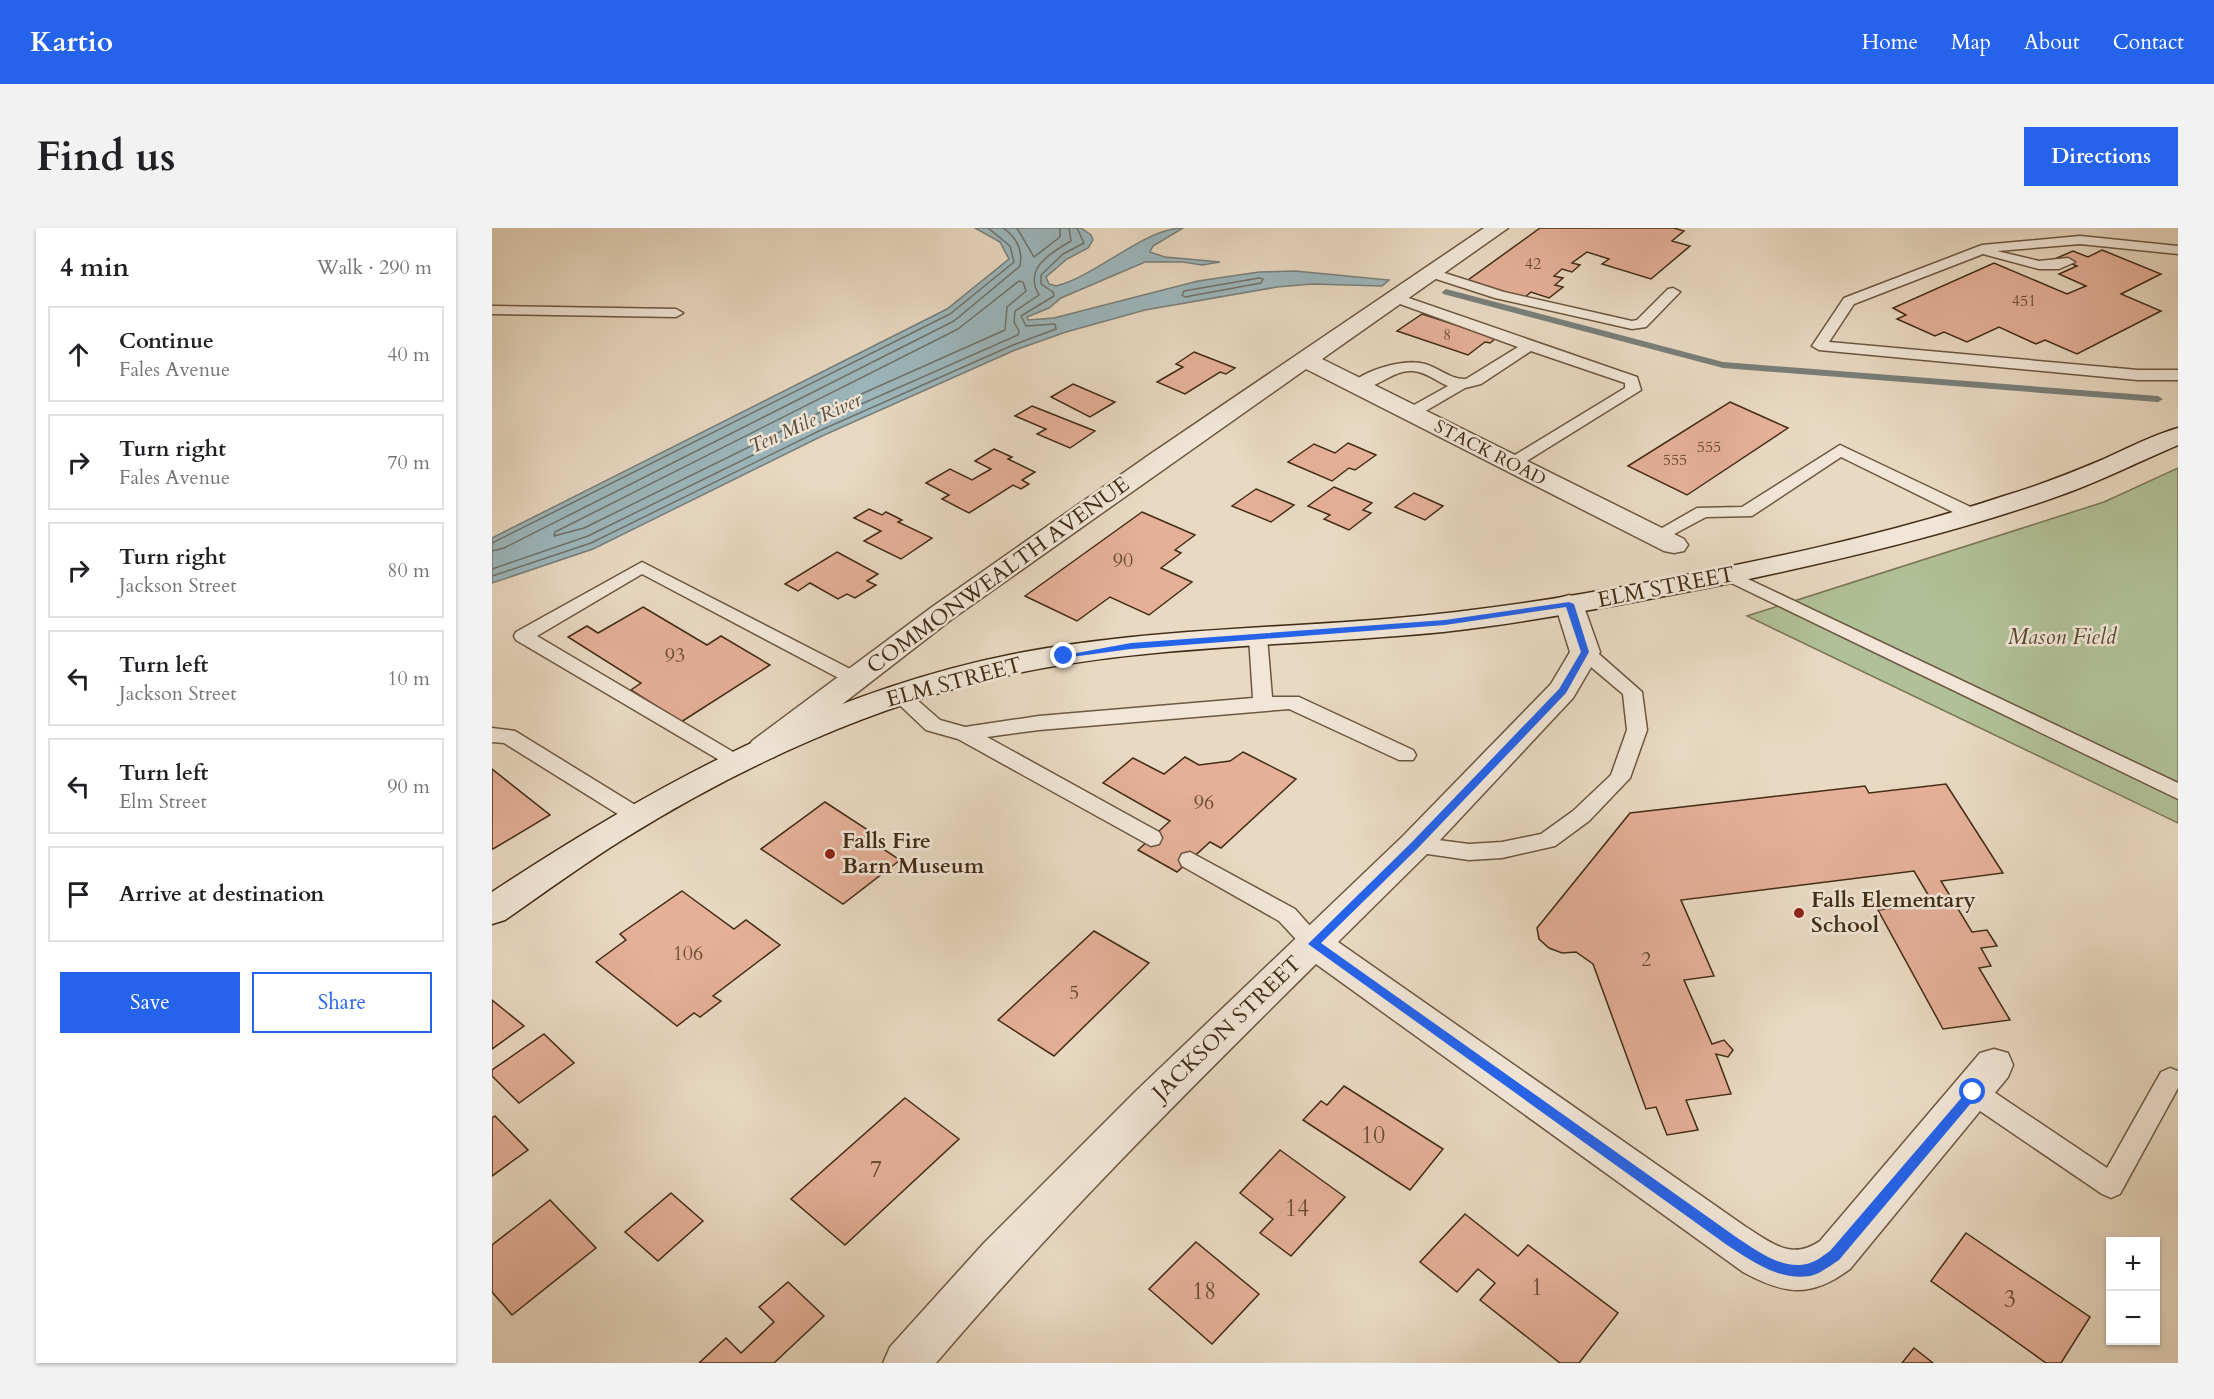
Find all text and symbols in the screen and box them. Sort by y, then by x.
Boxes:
text: Kartio [30,23,113,61]
text: Home [1862,28,1918,57]
text: Map [1951,28,1991,57]
text: About [2024,28,2080,57]
text: Contact [2113,28,2184,57]
button: Directions [2024,127,2178,186]
text: Find us [36,128,176,185]
text: 4 min [60,250,129,285]
house number: 42 [1525,253,1541,275]
text: Walk · 290 m [317,254,432,281]
house number: 451 [2012,290,2036,312]
house number: 8 [1443,324,1451,346]
text: Continue [119,326,214,356]
icon: ahead [62,338,95,371]
text: 40 m [387,341,430,368]
text: Fales Avenue [119,356,230,383]
water label: Ten Mile River [744,386,867,460]
street label: STACK ROAD [1430,414,1550,492]
text: Turn right [119,434,226,464]
house number: 555 [1697,436,1721,458]
icon: right [62,446,95,479]
text: 70 m [387,449,430,476]
house number: 555 [1663,449,1687,471]
text: Fales Avenue [119,464,230,491]
street label: COMMONWEALTH AVENUE [861,469,1135,681]
text: Turn right [119,542,226,572]
house number: 90 [1113,547,1133,574]
icon: right [62,554,95,587]
text: 80 m [387,557,430,584]
street label: ELM STREET [1595,559,1737,615]
text: Jackson Street [119,572,237,599]
park label: Mason Field [2008,622,2118,652]
house number: 93 [665,642,685,669]
route end [1050,642,1076,668]
street label: ELM STREET [883,649,1025,715]
text: Turn left [119,650,208,680]
icon: left [62,662,95,695]
text: 10 m [387,665,430,692]
text: Jackson Street [119,680,237,707]
text: Turn left [119,758,208,788]
icon: left [62,770,95,803]
text: 90 m [387,773,430,800]
text: Elm Street [119,788,207,815]
house number: 96 [1194,789,1214,816]
place label: Falls Fire Barn Museum [842,826,985,881]
marker: Falls Fire Barn Museum [823,847,837,861]
icon: arrive [62,878,95,911]
text: Arrive at destination [119,879,324,909]
place label: Falls Elementary School [1811,885,1976,940]
marker: Falls Elementary School [1792,906,1806,920]
house number: 106 [673,940,703,967]
house number: 2 [1641,946,1651,973]
street label: JACKSON STREET [1144,949,1308,1109]
button: Save [60,972,240,1033]
button: Share [252,972,432,1033]
house number: 5 [1069,979,1079,1006]
route start [1959,1078,1985,1104]
house number: 10 [1361,1119,1385,1152]
house number: 7 [870,1153,882,1186]
house number: 14 [1285,1192,1309,1225]
map controls [2106,1237,2160,1345]
button: + [2106,1237,2160,1291]
house number: 1 [1531,1271,1543,1304]
house number: 18 [1192,1275,1216,1308]
house number: 3 [2004,1283,2016,1316]
button: − [2106,1291,2160,1345]

